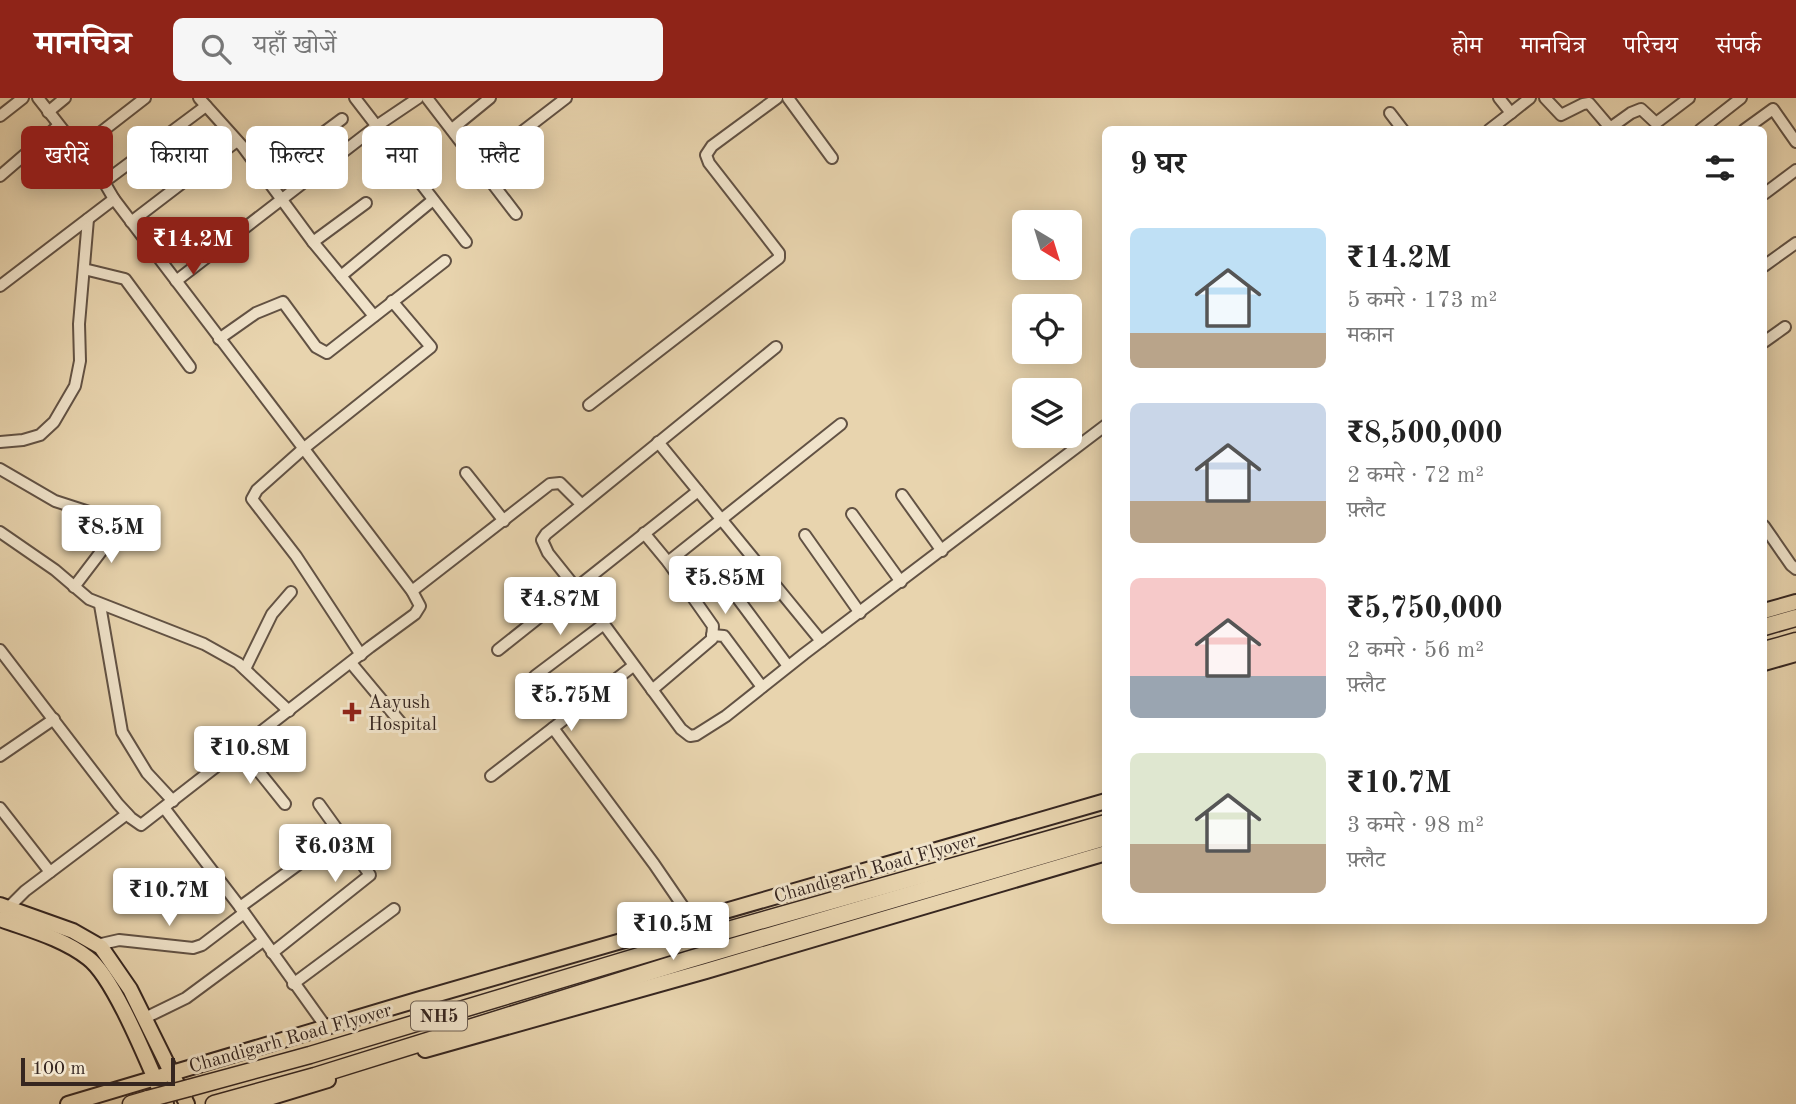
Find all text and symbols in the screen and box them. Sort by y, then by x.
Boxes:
search box [173,18,663,81]
text: मानचित्र [35,29,131,62]
icon: search [197,30,235,68]
text: यहाँ खोजें [253,33,337,59]
text: होम [1452,35,1482,59]
text: मानचित्र [1520,35,1586,59]
text: परिचय [1624,35,1678,59]
text: संपर्क [1716,35,1761,59]
chip: खरीदें [21,126,113,189]
chip: किराया [127,126,232,189]
chip: फ़िल्टर [246,126,348,189]
chip: नया [362,126,442,189]
chip: फ़्लैट [456,126,544,189]
icon: filters [1701,149,1739,187]
text: 9 घर [1130,150,1186,180]
north arrow [1012,210,1082,280]
map controls [1012,210,1082,448]
pin: ₹14.2M [136,218,250,277]
text: ₹14.2M [153,228,233,251]
text: ₹14.2M [1347,244,1451,274]
icon: home [1186,256,1270,340]
text: 5 कमरे · 173 m² [1347,289,1497,312]
button: locate [1012,294,1082,364]
text: मकान [1347,324,1394,347]
button: layers [1012,378,1082,448]
text: ₹8,500,000 [1347,419,1503,449]
icon: home [1186,431,1270,515]
text: 2 कमरे · 72 m² [1347,464,1484,487]
text: फ़्लैट [1347,499,1385,522]
pin: ₹8.5M [62,505,160,565]
text: ₹8.5M [78,516,144,539]
pin: ₹5.85M [668,556,782,616]
text: ₹5.85M [685,567,765,590]
pin: ₹4.87M [503,578,617,637]
text: ₹4.87M [520,588,600,611]
text: ₹5,750,000 [1347,594,1503,624]
icon: home [1186,606,1270,690]
text: 2 कमरे · 56 m² [1347,639,1484,662]
pin: ₹5.75M [514,674,628,733]
text: फ़्लैट [1347,674,1385,697]
text: ₹5.75M [531,684,611,707]
place label: Aayush Hospital [368,694,437,735]
marker: Aayush Hospital [342,702,362,722]
pin: ₹10.8M [193,726,307,786]
text: ₹10.8M [210,737,290,760]
text: ₹10.7M [1347,769,1451,799]
icon: home [1186,781,1270,865]
text: 3 कमरे · 98 m² [1347,814,1484,837]
pin: ₹6.03M [278,824,392,884]
street label: Chandigarh Road Flyover [772,831,979,907]
text: ₹6.03M [295,835,375,858]
text: फ़्लैट [1347,849,1385,872]
pin: ₹10.7M [112,868,226,928]
text: ₹10.7M [129,879,209,902]
pin: ₹10.5M [616,902,730,962]
text: ₹10.5M [633,913,713,936]
street label: Chandigarh Road Flyover [187,1001,394,1077]
road number: NH5 [411,1001,467,1030]
scale bar [21,1055,175,1087]
text: 100 m [32,1060,85,1079]

